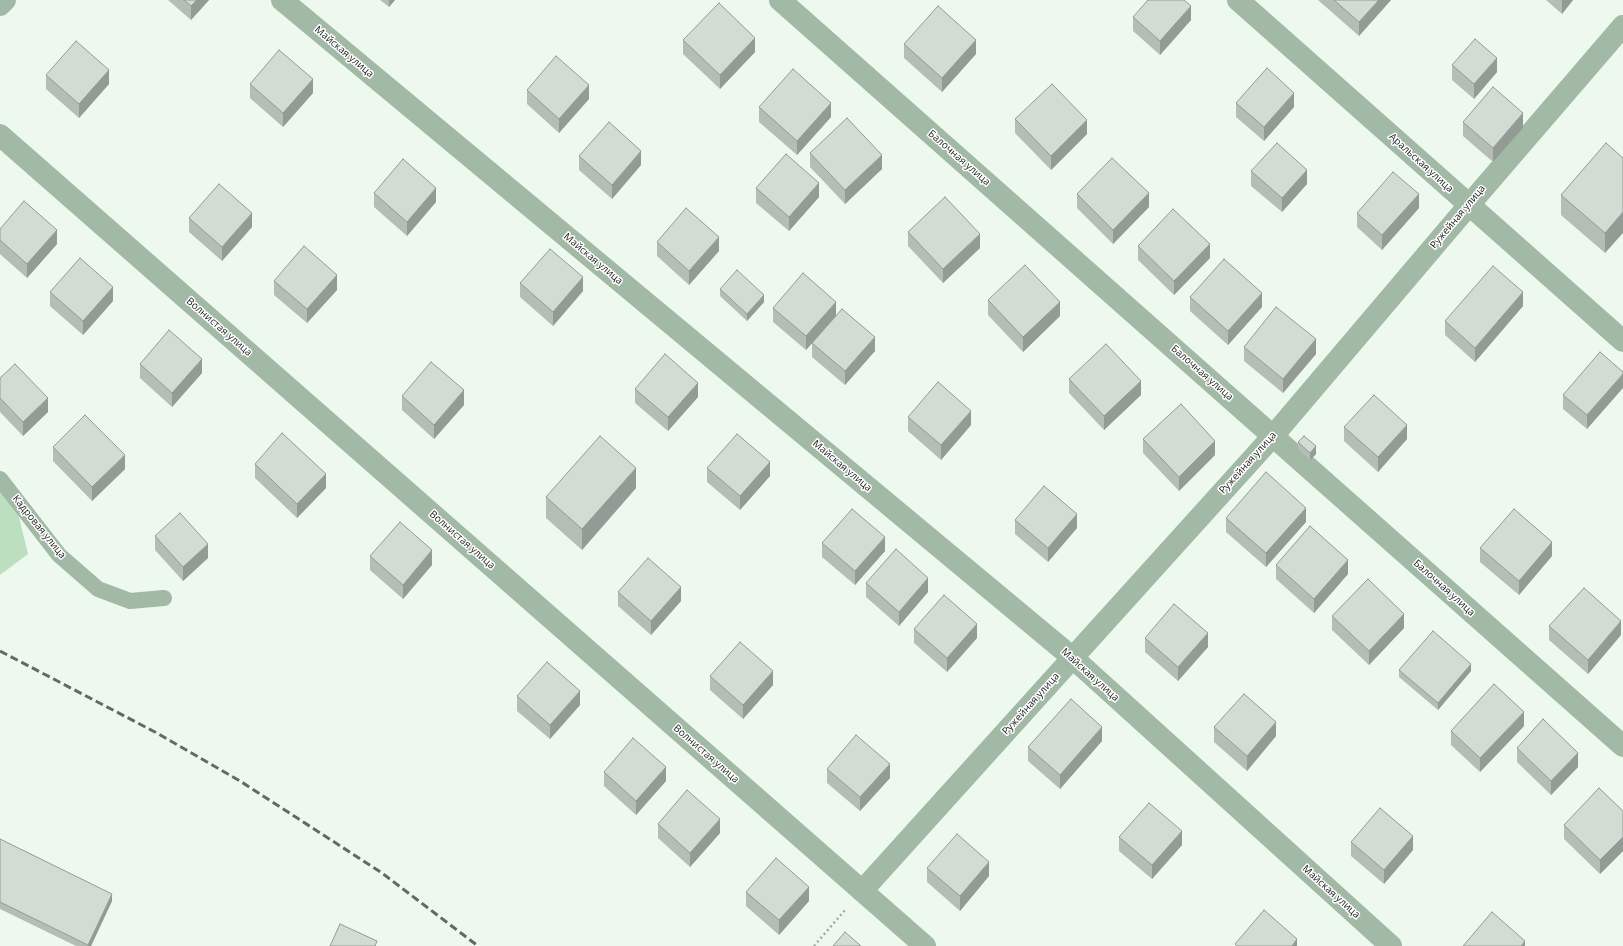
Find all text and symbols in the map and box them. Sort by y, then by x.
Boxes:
street label: Майская улица [312,24,376,80]
street label: Балочная улица [925,128,993,188]
street label: Аральская улица [1386,131,1456,195]
street label: Ружейная улица [1428,183,1488,251]
street label: Майская улица [561,231,625,287]
street label: Волнистая улица [184,295,254,359]
street label: Балочная улица [1168,343,1236,403]
street label: Ружейная улица [1217,430,1279,496]
street label: Майская улица [810,438,874,494]
street label: Кадровая улица [10,493,68,561]
street label: Волнистая улица [427,508,497,572]
street label: Балочная улица [1411,557,1477,619]
street label: Майская улица [1059,646,1121,704]
street label: Ружейная улица [1000,671,1062,737]
street label: Волнистая улица [671,722,741,786]
street label: Майская улица [1300,863,1362,921]

